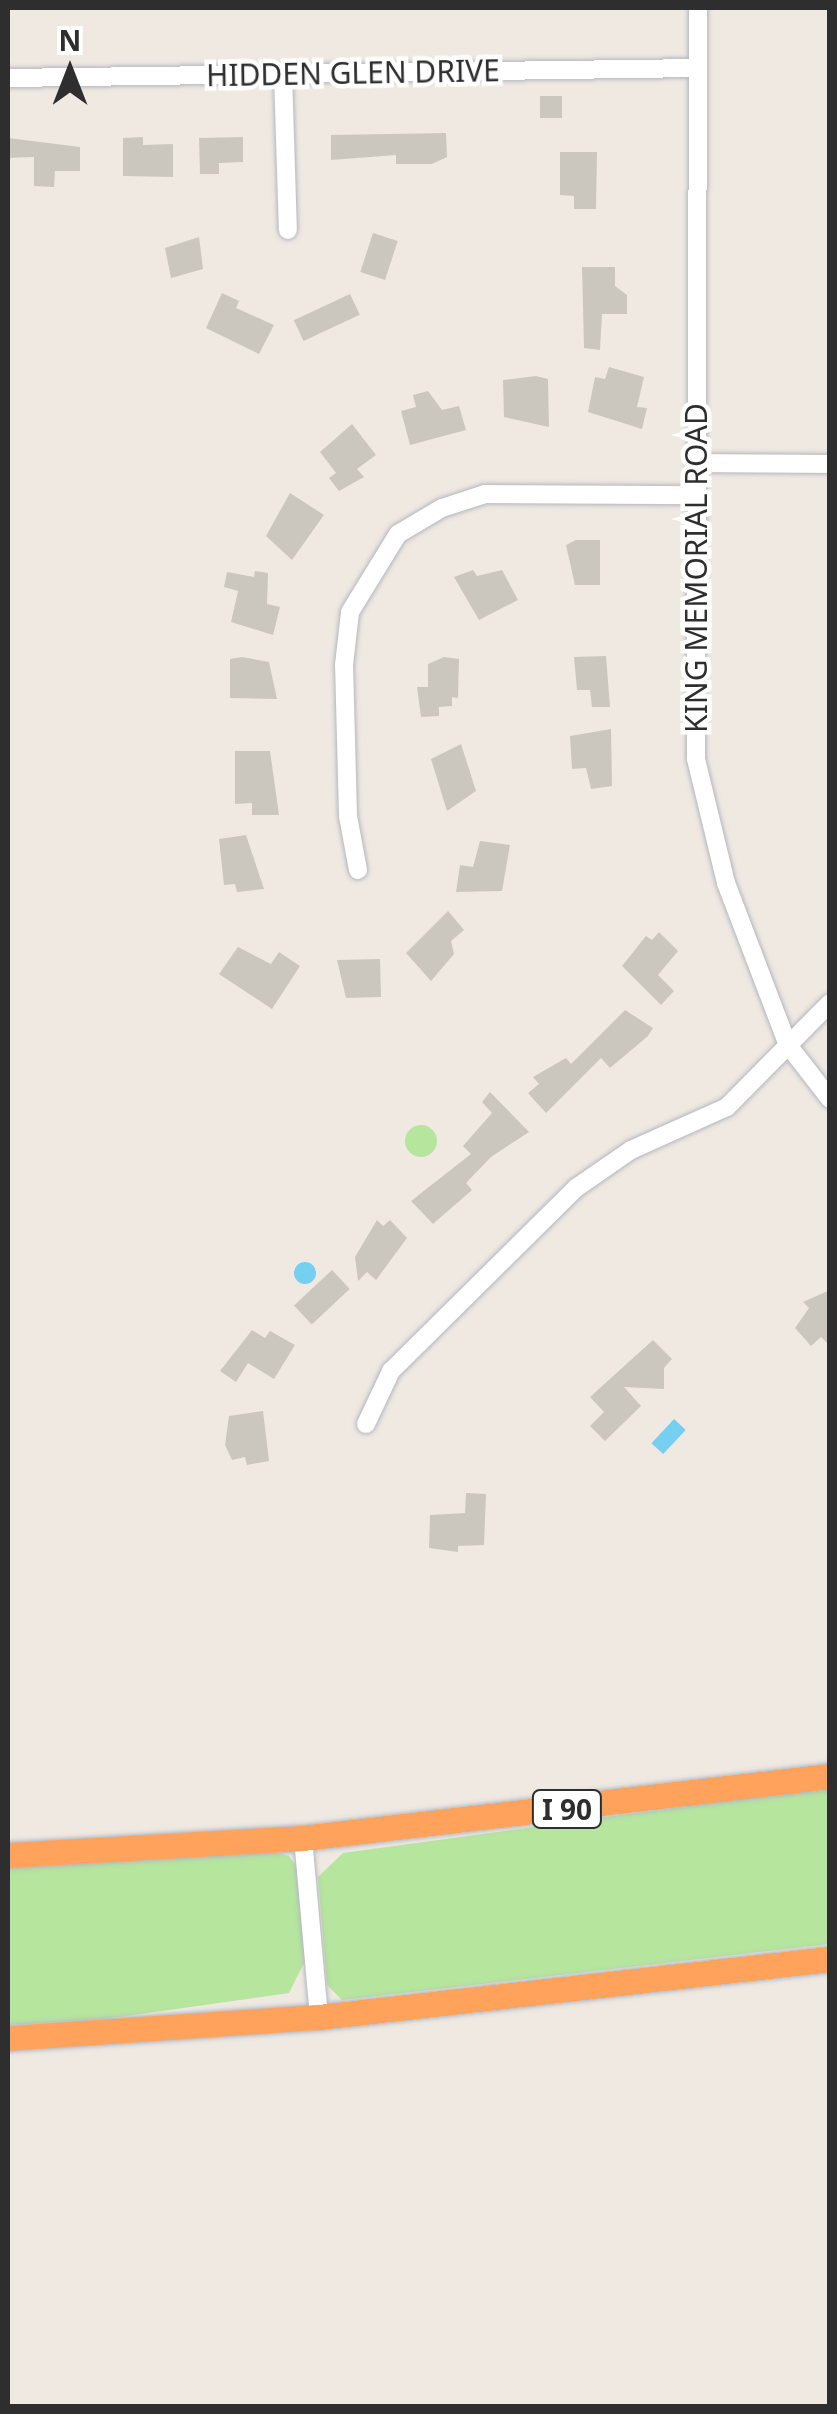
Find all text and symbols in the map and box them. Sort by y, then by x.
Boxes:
north arrow [20,20,120,120]
text: N [59,21,81,59]
street label: HIDDEN GLEN DRIVE [206,52,500,94]
street label: KING MEMORIAL ROAD [678,403,714,733]
road number: I 90 [530,1786,604,1832]

